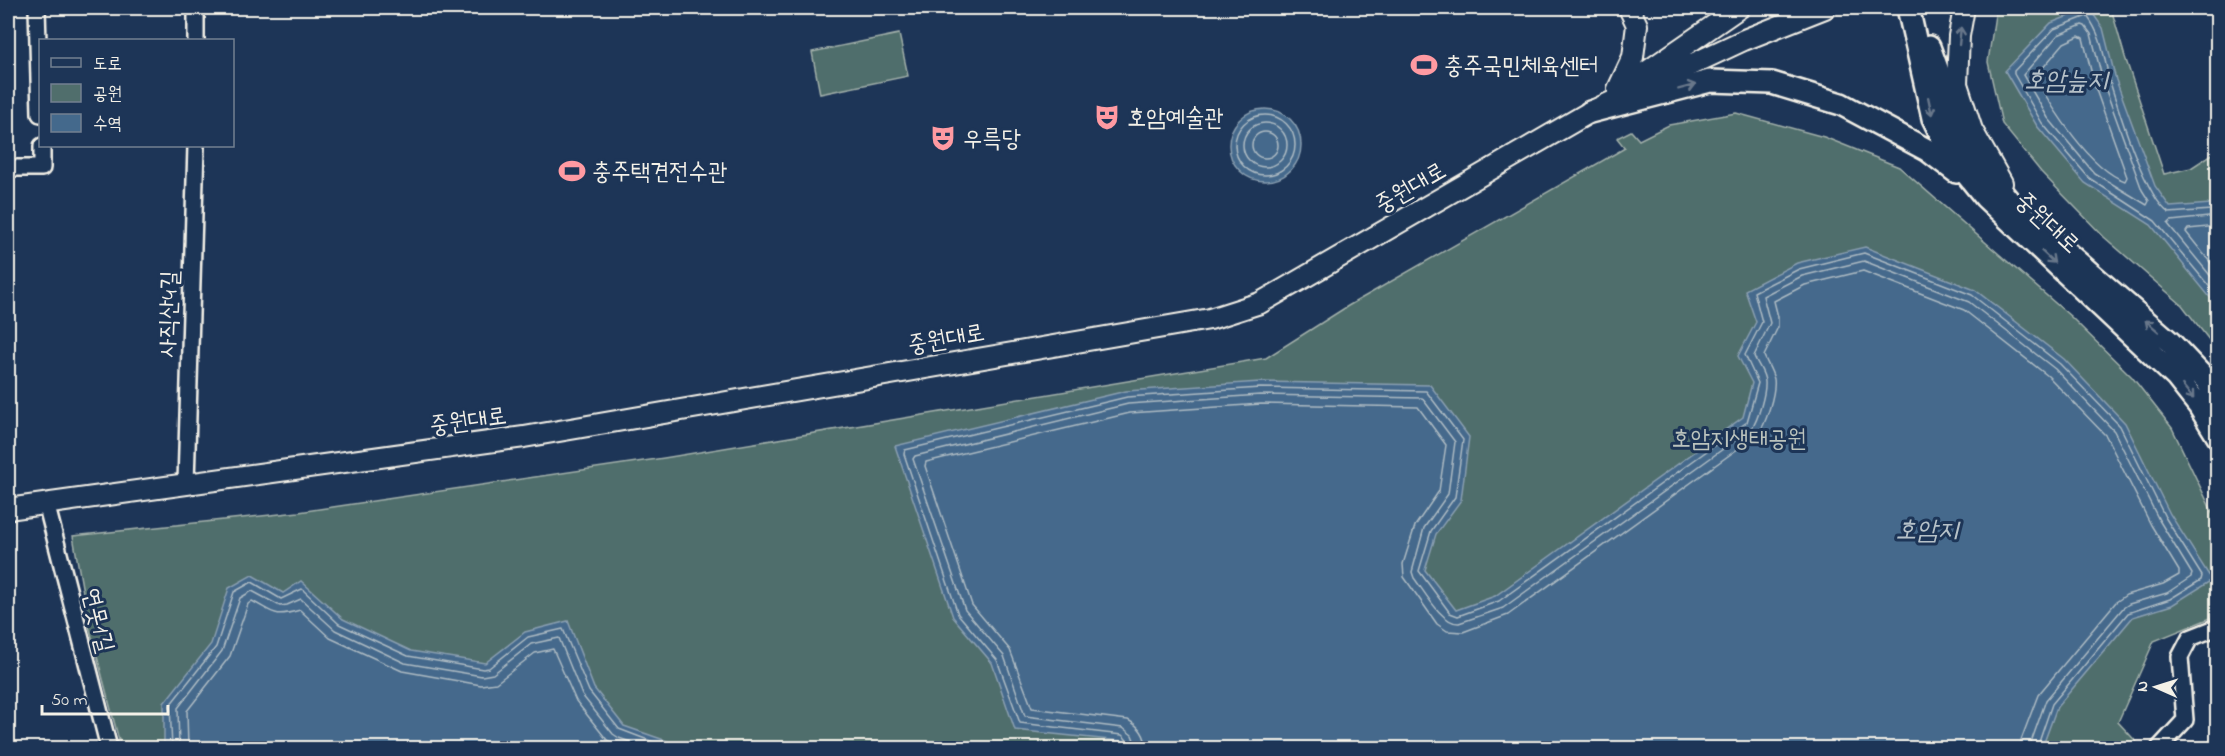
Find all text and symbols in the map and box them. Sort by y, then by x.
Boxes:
one-way arrow [1955,26,1966,46]
legend [39,39,234,147]
sports icon: 충주국민체육센터 [1409,50,1439,80]
place label: 충주국민체육센터 [1444,50,1599,85]
text: 도로 [93,52,122,78]
water label: 호암늪지 [2024,63,2111,101]
one-way arrow [1678,80,1697,92]
text: 공원 [93,82,122,108]
one-way arrow [1925,95,1936,115]
theatre icon: 호암예술관 [1092,102,1122,132]
place label: 호암예술관 [1127,102,1224,137]
text: 수역 [93,112,122,138]
theatre icon: 우륵당 [928,123,958,153]
place label: 우륵당 [963,123,1021,158]
street label: 중원대로 [1369,155,1453,224]
sports icon: 충주택견전수관 [557,156,587,186]
place label: 충주택견전수관 [592,156,727,191]
street label: 중원대로 [2006,185,2086,263]
one-way arrow [2040,250,2055,264]
street label: 사직산4길 [151,270,190,358]
street label: 중원대로 [905,317,988,364]
one-way arrow [2145,319,2160,333]
one-way arrow [2181,384,2194,400]
street label: 중원대로 [428,400,509,445]
park label: 호암지생태공원 [1671,423,1807,458]
water label: 호암지 [1896,513,1961,551]
street label: 연못1길 [72,585,121,657]
north arrow [2126,657,2186,717]
scale bar [42,678,168,716]
text: N [2131,680,2155,692]
text: 50 m [51,688,88,714]

